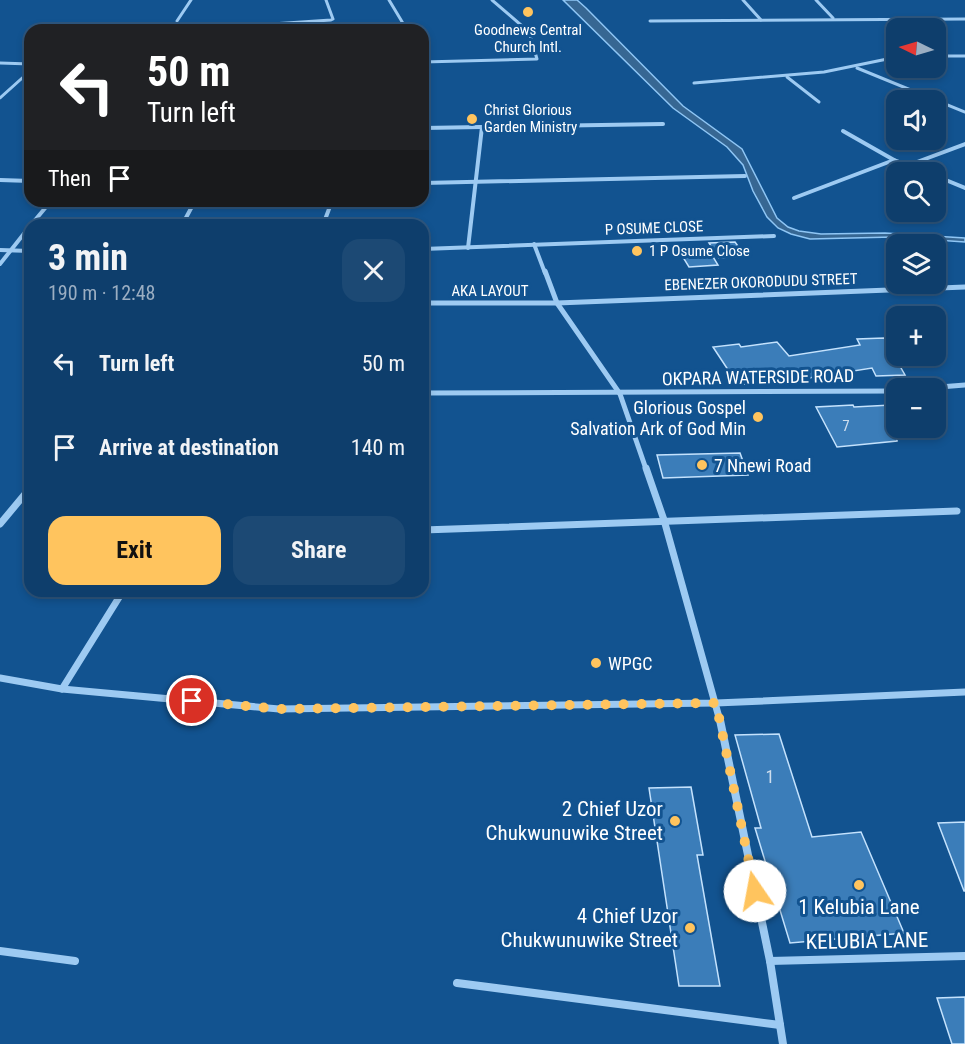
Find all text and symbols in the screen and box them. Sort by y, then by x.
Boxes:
marker: Goodnews Central Church Intl. [521,5,535,19]
north arrow [886,18,946,78]
map controls [886,18,946,438]
place label: Goodnews Central Church Intl. [474,21,582,56]
text: 50 m [147,47,230,96]
icon: left [48,48,126,126]
button: sound [886,90,946,150]
text: Turn left [147,97,236,129]
place label: Christ Glorious Garden Ministry [484,101,577,136]
marker: Christ Glorious Garden Ministry [465,112,479,126]
icon: arrive [103,162,136,195]
button: search [886,162,946,222]
text: Then [48,166,91,191]
street label: P OSUME CLOSE [604,217,704,239]
button: layers [886,234,946,294]
text: 3 min [48,237,128,279]
button: close [342,239,405,302]
place label: 1 P Osume Close [649,242,750,260]
marker: 1 P Osume Close [630,244,644,258]
street label: EBENEZER OKORODUDU STREET [664,270,858,294]
text: 190 m · 12:48 [48,281,155,305]
street label: AKA LAYOUT [451,282,529,300]
button: + [886,306,946,366]
icon: left [48,347,81,380]
text: Turn left [99,351,174,376]
text: 50 m [362,351,405,376]
street label: OKPARA WATERSIDE ROAD [662,365,854,389]
button: − [886,378,946,438]
place label: Glorious Gospel Salvation Ark of God Min [570,397,746,439]
marker: Glorious Gospel Salvation Ark of God Min [751,410,765,424]
house number: 7 [842,417,850,435]
icon: arrive [48,431,81,464]
text: Arrive at destination [99,435,279,460]
text: 140 m [351,435,405,460]
place label: 7 Nnewi Road [714,455,811,476]
marker: 7 Nnewi Road [695,458,709,472]
button: Exit [48,516,221,585]
button: Share [233,516,405,585]
place label: WPGC [608,653,653,674]
marker: WPGC [589,656,603,670]
pin [166,675,217,726]
icon: arrive [175,684,208,717]
house number: 1 [766,766,774,787]
place label: 2 Chief Uzor Chukwunuwike Street [486,797,663,845]
marker: 2 Chief Uzor Chukwunuwike Street [668,814,682,828]
position arrow [723,859,787,923]
marker: 1 Kelubia Lane [852,878,866,892]
place label: 1 Kelubia Lane [798,895,920,919]
place label: 4 Chief Uzor Chukwunuwike Street [501,904,678,952]
marker: 4 Chief Uzor Chukwunuwike Street [683,921,697,935]
street label: KELUBIA LANE [805,928,929,954]

